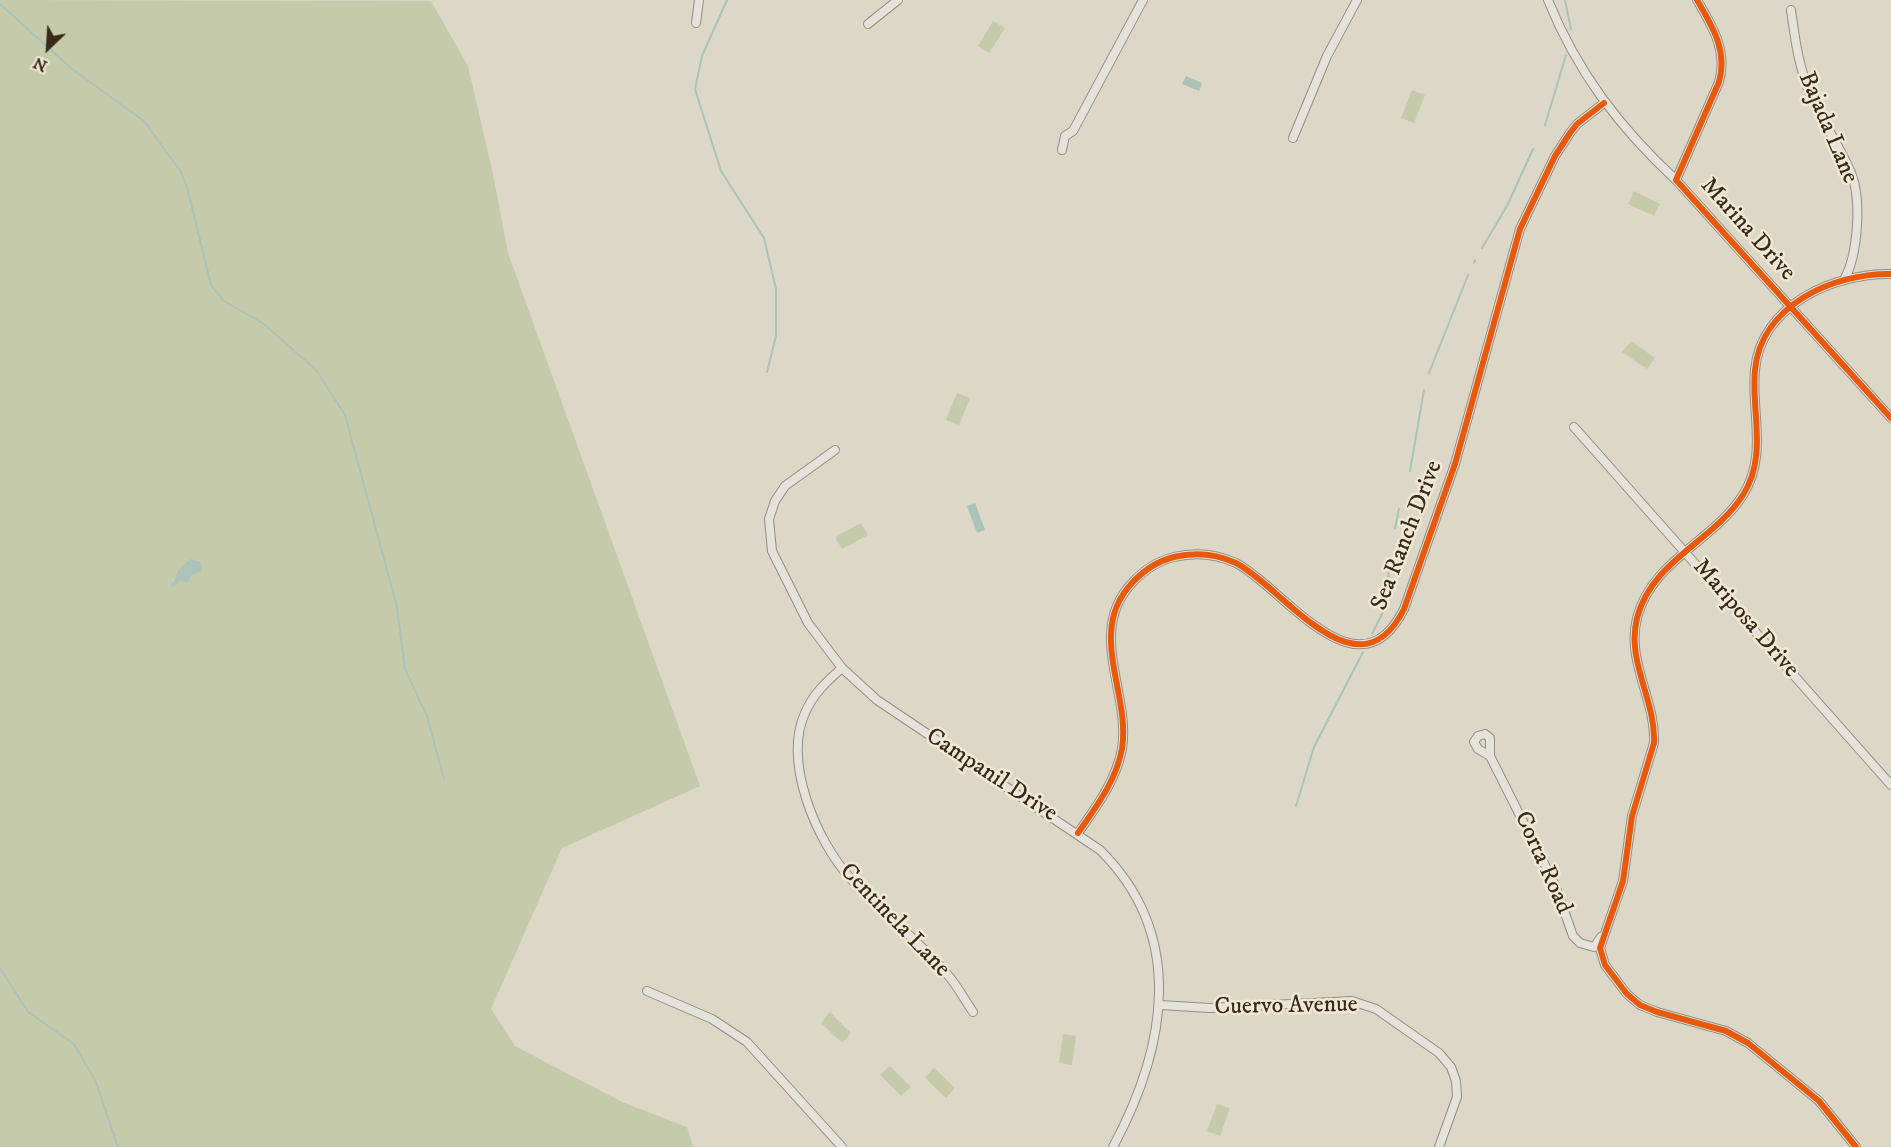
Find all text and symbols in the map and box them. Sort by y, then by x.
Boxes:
north arrow [18,18,78,78]
text: N [30,52,51,76]
street label: Bajada Lane [1791,68,1863,188]
street label: Marina Drive [1693,173,1801,287]
street label: Sea Ranch Drive [1366,457,1450,615]
street label: Mariposa Drive [1686,554,1804,684]
street label: Campanil Drive [920,723,1062,829]
street label: Corta Road [1507,807,1577,919]
street label: Centinela Lane [833,858,955,984]
street label: Cuervo Avenue [1214,991,1358,1023]

